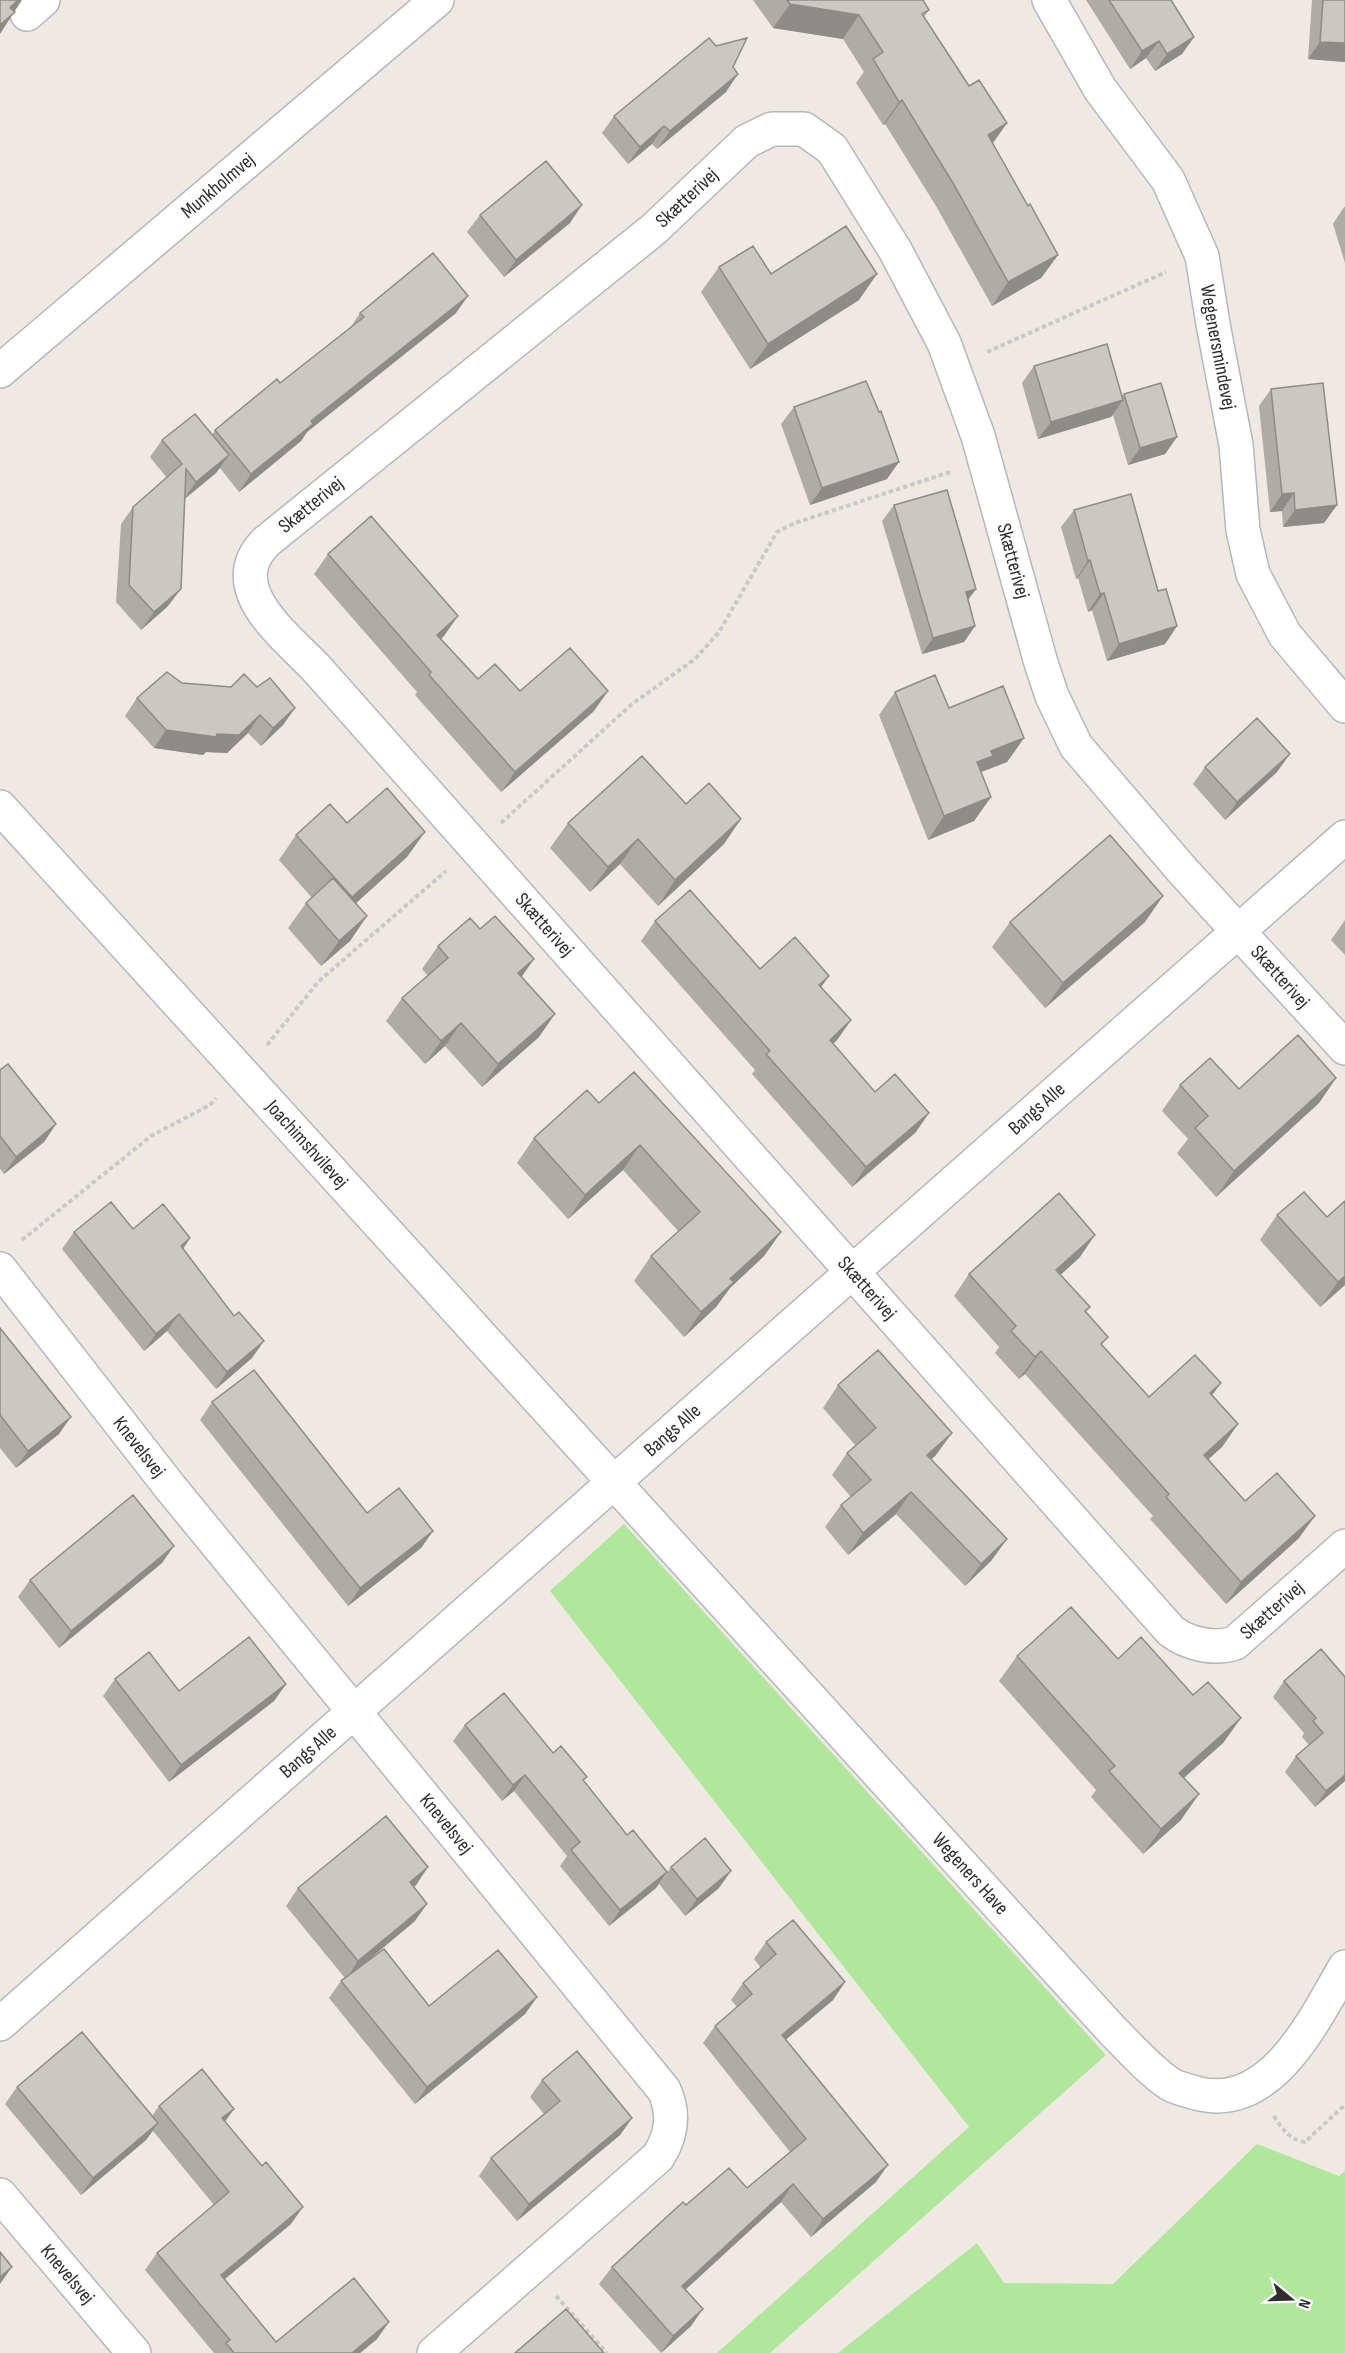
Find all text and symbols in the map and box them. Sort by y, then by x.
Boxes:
street label: Munkholmvej [176,148,260,224]
street label: Skætterivej [651,163,723,233]
street label: Wegenersmindevej [1195,283,1241,412]
street label: Skætterivej [274,471,348,539]
street label: Skætterivej [991,521,1035,601]
street label: Skætterivej [510,888,579,962]
street label: Skætterivej [1245,940,1315,1014]
street label: Bangs Alle [1004,1077,1070,1140]
street label: Joachimshvilevej [260,1094,353,1194]
street label: Skætterivej [832,1252,901,1325]
street label: Bangs Alle [639,1399,706,1462]
street label: Knevelsvej [108,1412,170,1483]
street label: Skætterivej [1235,1576,1309,1645]
street label: Bangs Alle [275,1721,342,1784]
street label: Knevelsvej [414,1789,478,1859]
street label: Wegeners Have [927,1828,1013,1920]
street label: Knevelsvej [35,2239,99,2309]
north arrow [1261,2269,1321,2329]
text: N [1293,2296,1314,2311]

